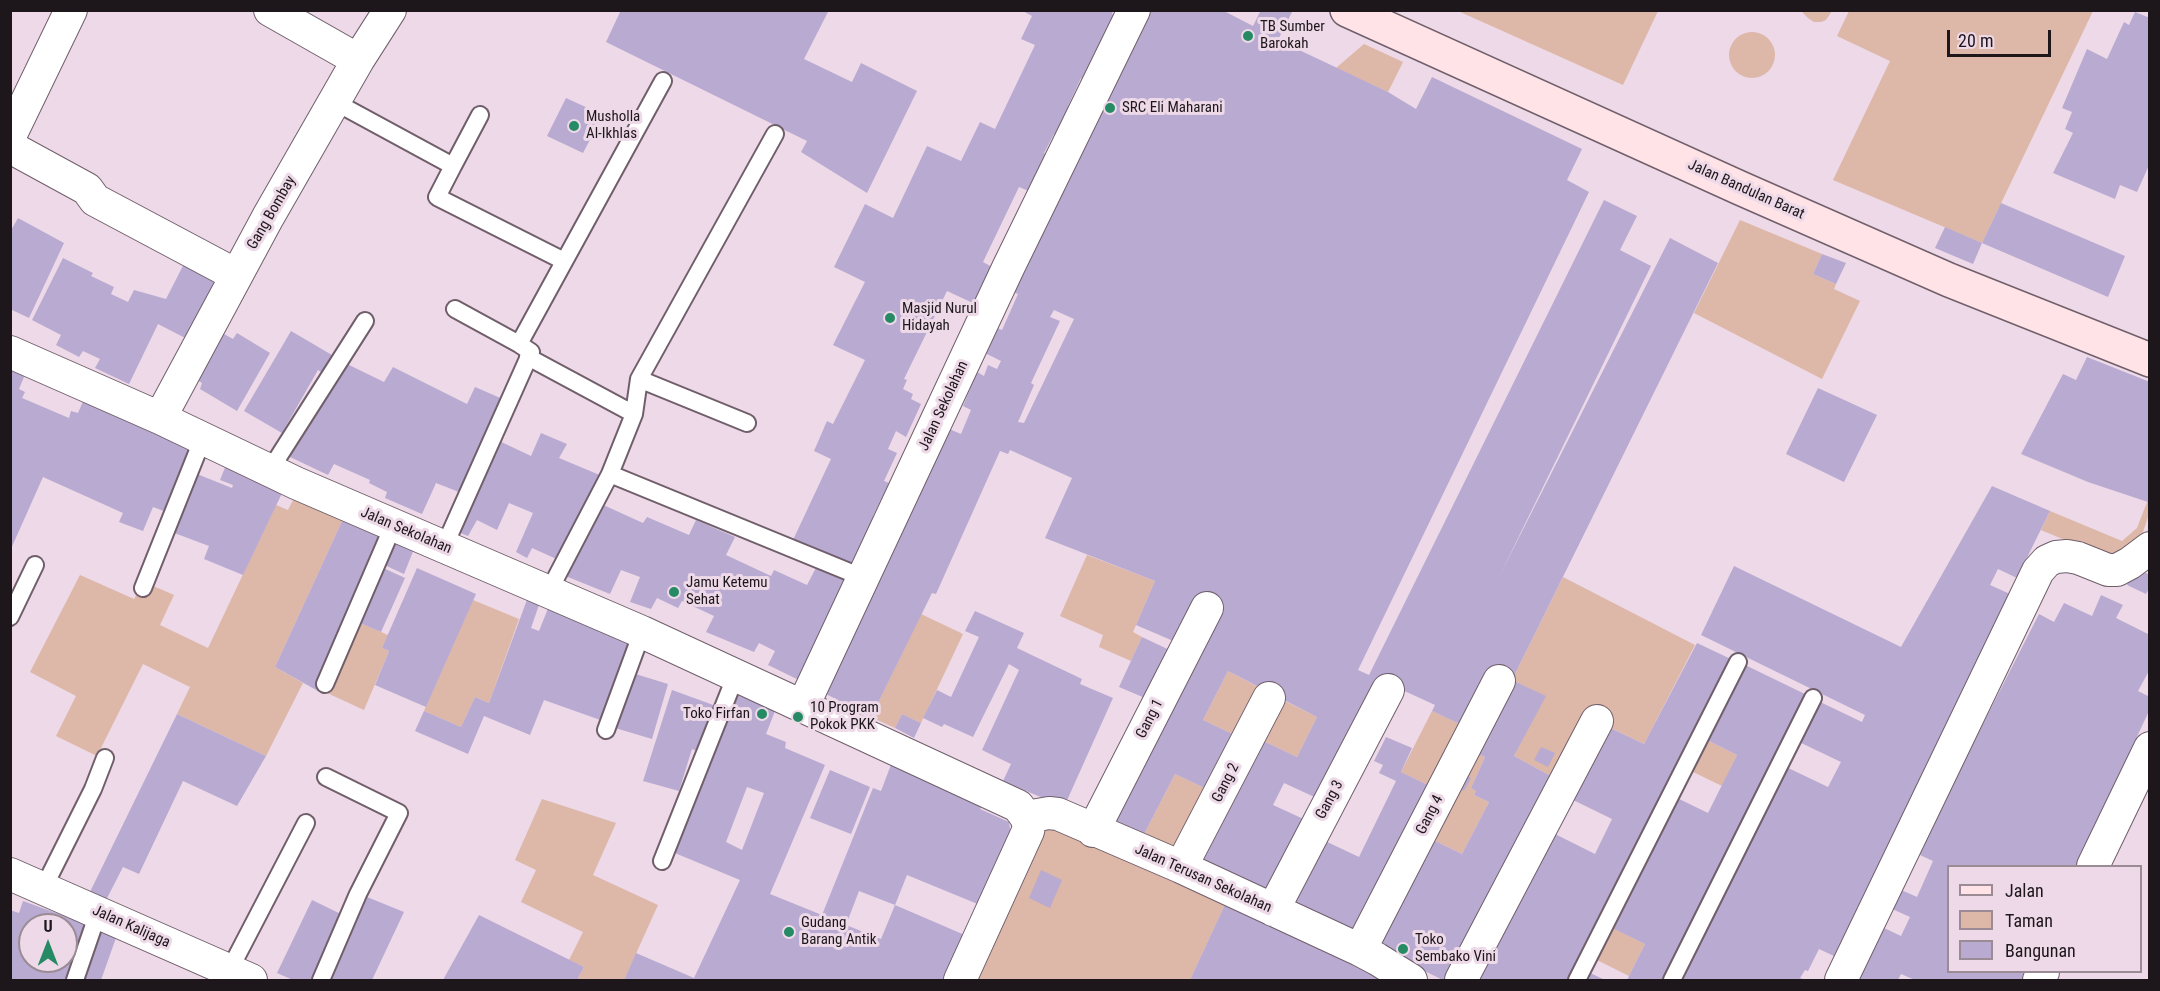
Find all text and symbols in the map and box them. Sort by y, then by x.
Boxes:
place label: TB Sumber Barokah [1260,18,1325,53]
scale bar [1950,18,2054,56]
marker: TB Sumber Barokah [1241,29,1255,43]
text: 20 m [1958,30,1993,51]
place label: SRC Eli Maharani [1122,99,1223,117]
marker: SRC Eli Maharani [1103,101,1117,115]
place label: Musholla Al-Ikhlas [586,108,640,143]
marker: Musholla Al-Ikhlas [567,119,581,133]
street label: Jalan Bandulan Barat [1685,156,1807,224]
street label: Gang Bombay [244,173,300,253]
place label: Masjid Nurul Hidayah [902,300,977,335]
marker: Masjid Nurul Hidayah [883,311,897,325]
street label: Jalan Sekolahan [915,358,973,454]
street label: Jalan Sekolahan [358,504,454,558]
place label: Jamu Ketemu Sehat [686,574,767,609]
marker: Jamu Ketemu Sehat [667,585,681,599]
street label: Gang 1 [1133,696,1167,742]
place label: 10 Program Pokok PKK [810,699,879,734]
place label: Toko Firfan [683,705,750,723]
marker: Toko Firfan [755,707,769,721]
marker: 10 Program Pokok PKK [791,710,805,724]
street label: Gang 2 [1209,760,1243,806]
street label: Gang 3 [1312,777,1348,823]
street label: Gang 4 [1413,792,1447,838]
street label: Jalan Terusan Sekolahan [1132,841,1274,917]
legend [1947,865,2142,973]
text: Jalan [2005,880,2044,901]
street label: Jalan Kalijaga [89,902,173,952]
text: Taman [2005,910,2053,931]
north arrow [18,913,78,973]
place label: Gudang Barang Antik [801,914,876,949]
text: U [43,917,53,936]
marker: Gudang Barang Antik [782,925,796,939]
place label: Toko Sembako Vini [1415,931,1496,966]
text: Bangunan [2005,940,2076,961]
marker: Toko Sembako Vini [1396,942,1410,956]

